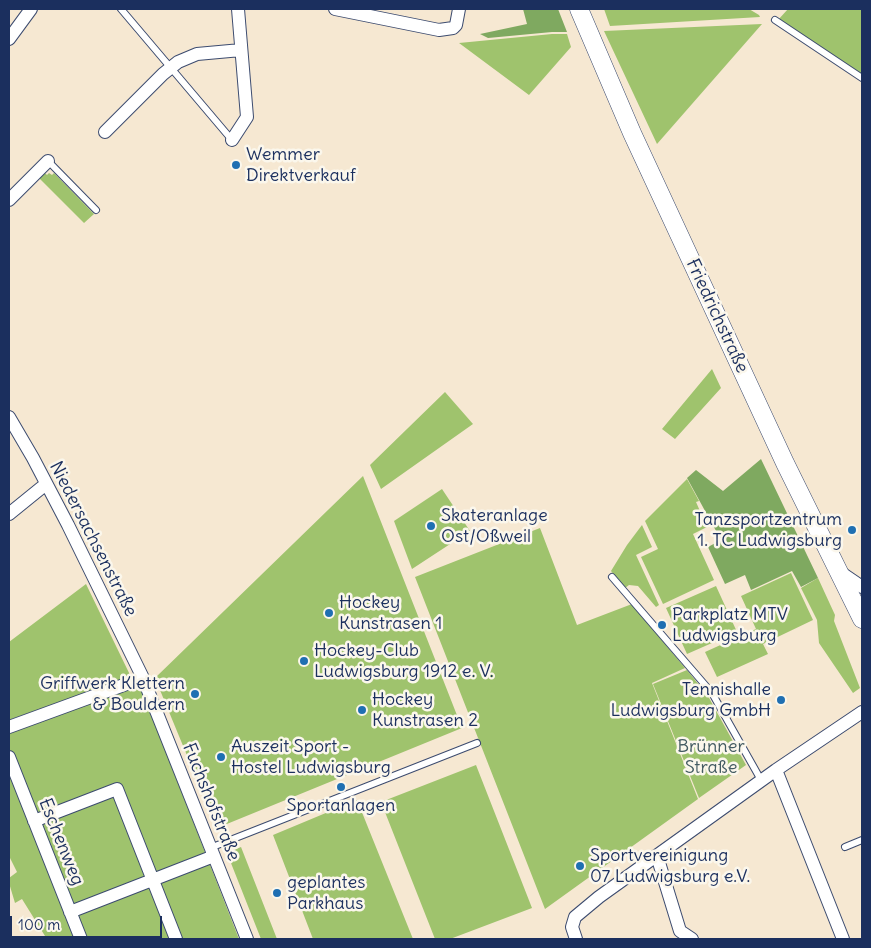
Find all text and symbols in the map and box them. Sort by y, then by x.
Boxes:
place label: Wemmer Direktverkauf [246,144,356,186]
marker: Wemmer Direktverkauf [230,159,242,171]
street label: Friedrichstraße [681,256,753,376]
street label: Niedersachsenstraße [45,458,141,620]
place label: Skateranlage Ost/Oßweil [441,505,548,548]
place label: Tanzsportzentrum 1. TC Ludwigsburg [695,509,842,552]
marker: Skateranlage Ost/Oßweil [425,520,437,532]
marker: Tanzsportzentrum 1. TC Ludwigsburg [846,524,858,536]
place label: Hockey Kunstrasen 1 [339,592,442,634]
place label: Parkplatz MTV Ludwigsburg [672,604,788,646]
marker: Hockey Kunstrasen 1 [323,607,335,619]
marker: Parkplatz MTV Ludwigsburg [656,619,668,631]
place label: Hockey-Club Ludwigsburg 1912 e. V. [314,640,494,682]
marker: Hockey-Club Ludwigsburg 1912 e. V. [298,655,310,667]
place label: Griffwerk Klettern & Bouldern [40,673,185,716]
place label: Tennishalle Ludwigsburg GmbH [610,679,771,722]
marker: Griffwerk Klettern & Bouldern [189,688,201,700]
place label: Hockey Kunstrasen 2 [372,689,478,732]
marker: Tennishalle Ludwigsburg GmbH [775,694,787,706]
marker: Hockey Kunstrasen 2 [356,704,368,716]
place label: Auszeit Sport - Hostel Ludwigsburg [231,736,391,779]
park label: Brünner Straße [677,736,745,779]
street label: Fuchshofstraße [178,740,244,864]
marker: Auszeit Sport - Hostel Ludwigsburg [215,751,227,763]
marker: Sportanlagen [335,781,347,793]
street label: Eschenweg [34,795,88,889]
place label: Sportanlagen [287,795,395,817]
place label: Sportvereinigung 07 Ludwigsburg e.V. [590,845,750,888]
marker: Sportvereinigung 07 Ludwigsburg e.V. [574,860,586,872]
place label: geplantes Parkhaus [287,872,365,914]
marker: geplantes Parkhaus [271,887,283,899]
scale bar [12,906,165,938]
text: 100 m [18,915,60,934]

